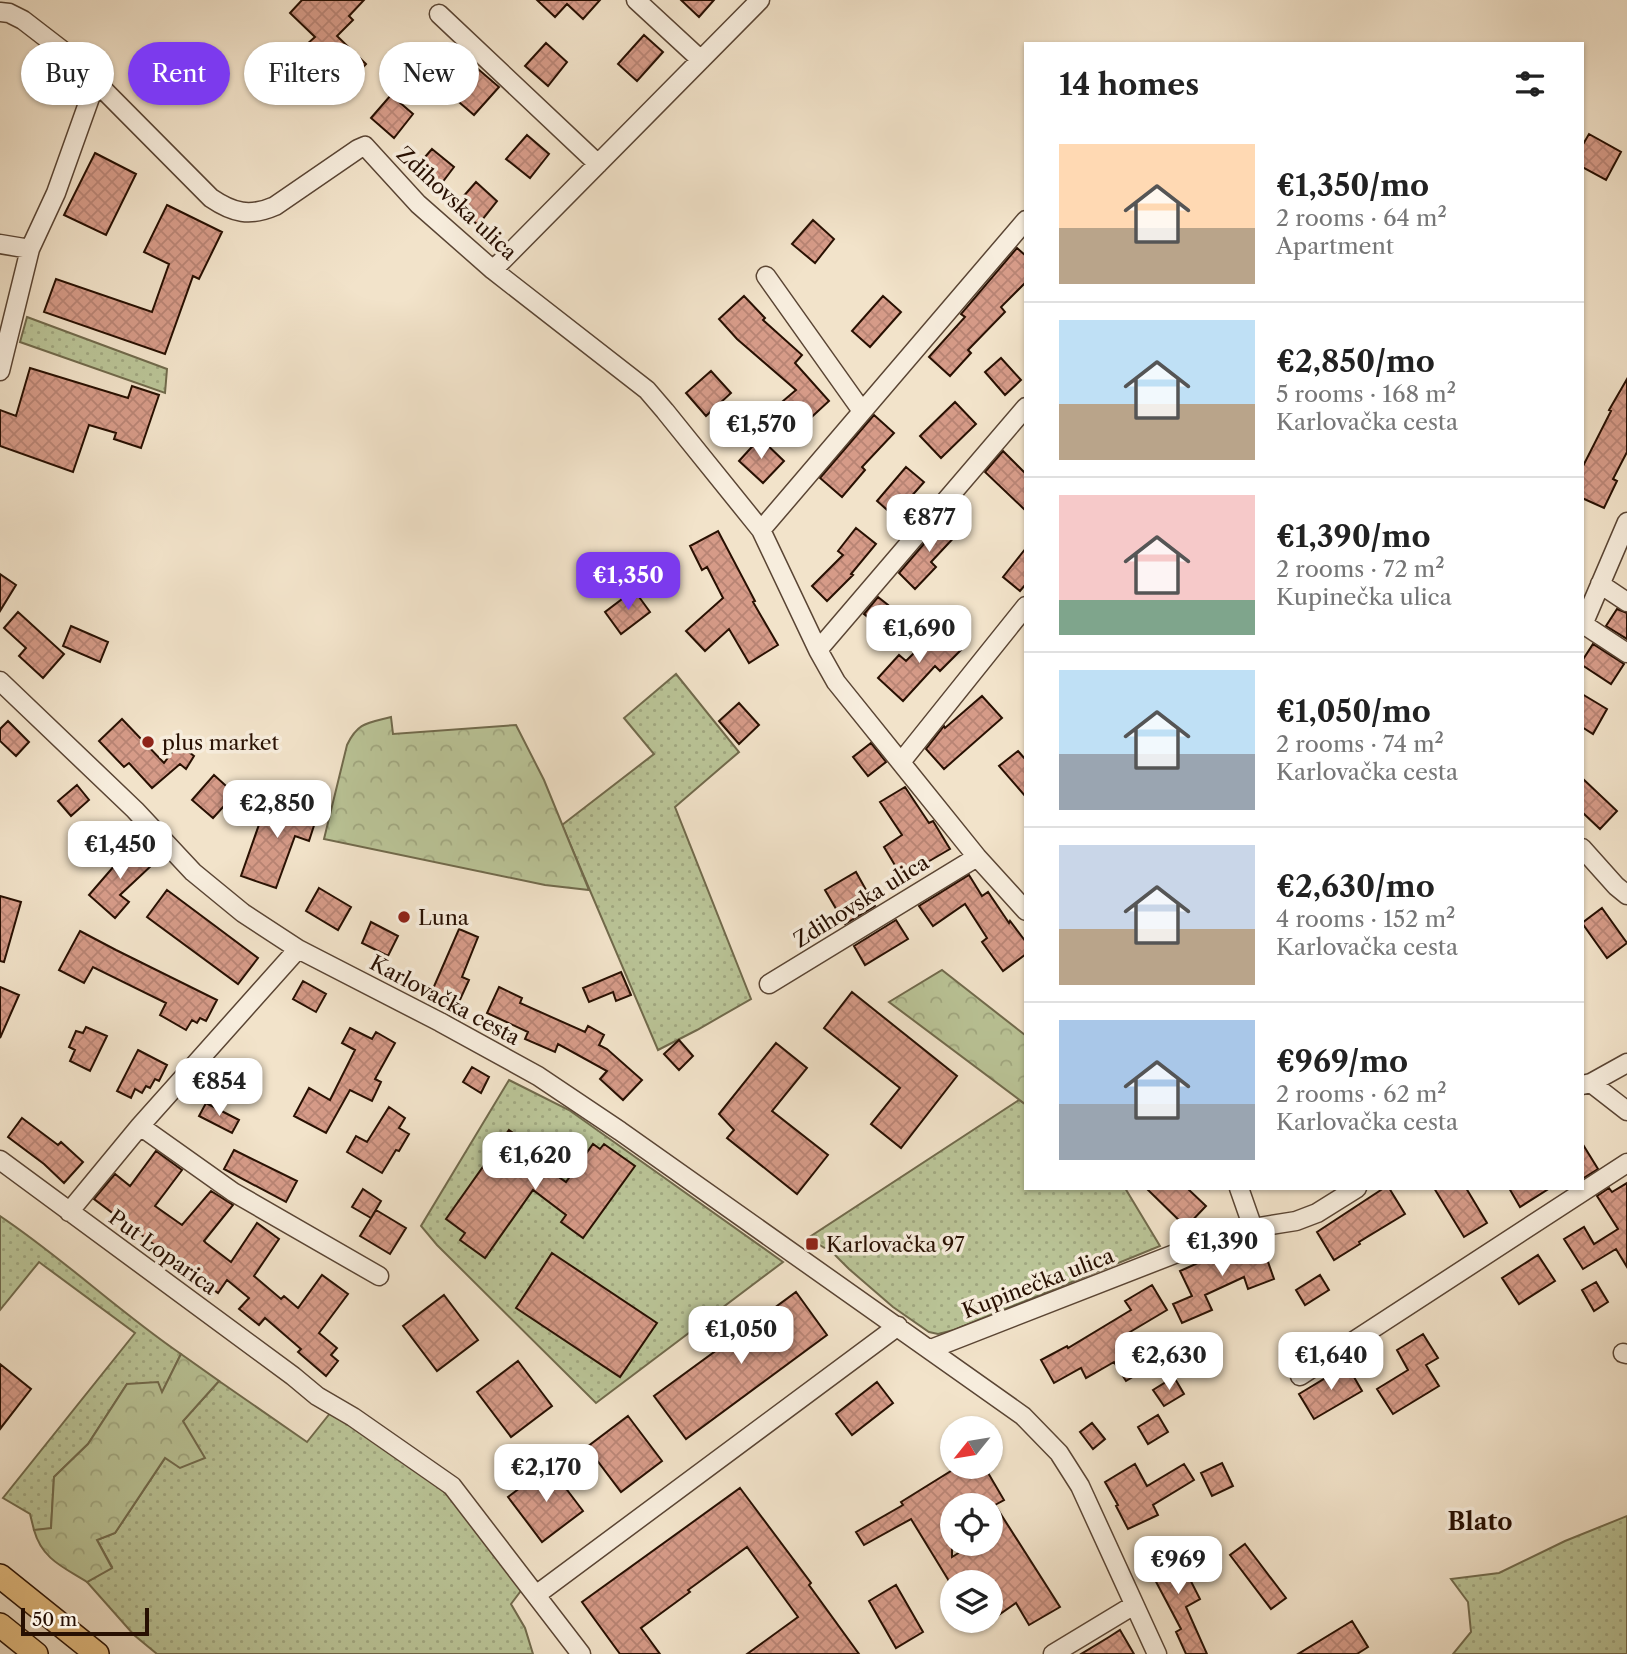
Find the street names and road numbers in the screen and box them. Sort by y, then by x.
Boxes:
street label: Zdihovska ulica [392,141,523,266]
street label: Zdihovska ulica [789,849,934,953]
street label: Karlovačka cesta [366,950,525,1050]
street label: Put Loparica [104,1204,223,1300]
street label: Kupinečka ulica [959,1242,1118,1323]

